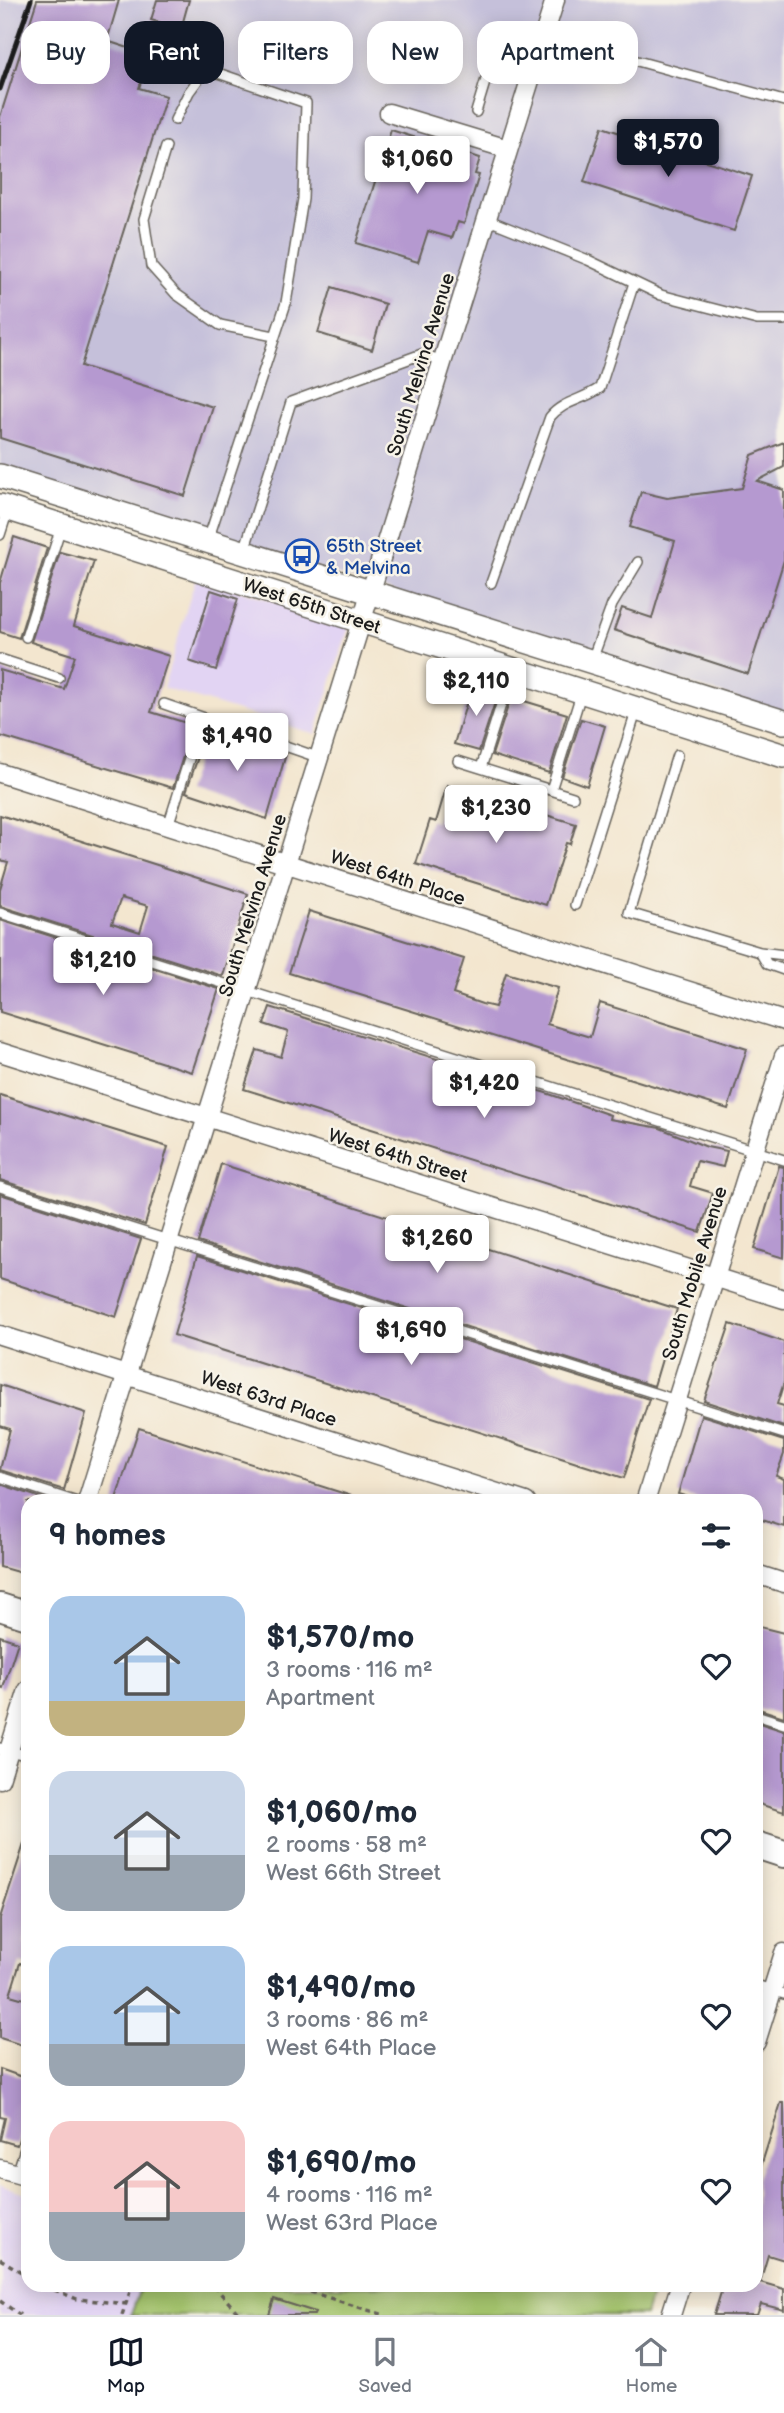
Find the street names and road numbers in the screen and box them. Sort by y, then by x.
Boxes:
street label: South Melvina Avenue [383,270,460,459]
street label: West 65th Street [240,573,384,640]
street label: South Melvina Avenue [215,811,292,1000]
street label: West 64th Place [327,846,468,911]
street label: West 64th Street [325,1124,470,1189]
street label: South Mobile Avenue [658,1184,733,1363]
street label: West 63rd Place [198,1367,340,1432]

